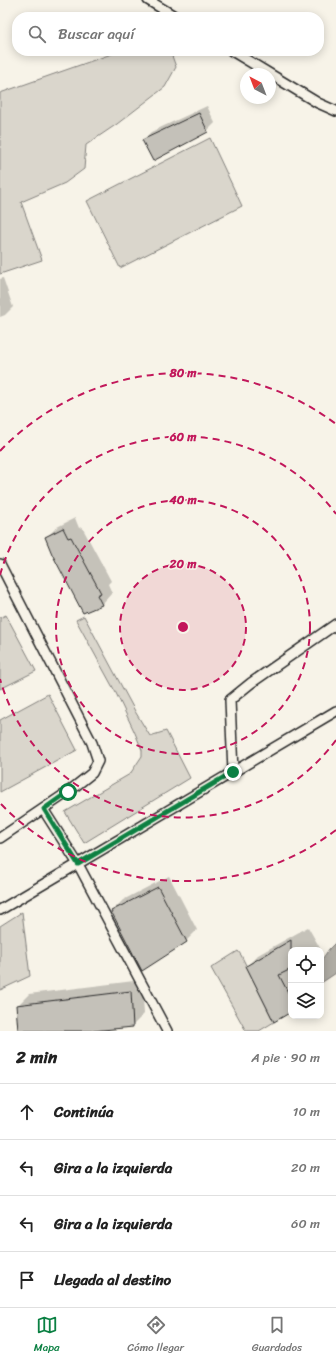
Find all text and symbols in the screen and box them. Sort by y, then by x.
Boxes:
search box [12,12,324,56]
text: Buscar aquí [58,21,135,47]
icon: search [26,23,48,45]
north arrow [240,68,276,104]
text: 80 m [168,362,197,384]
text: 60 m [169,426,197,448]
text: 40 m [168,489,197,511]
text: 20 m [169,553,197,575]
centre of rings [176,620,190,634]
route end [224,763,242,781]
route start [59,783,77,801]
map controls [288,947,324,1019]
button: locate [288,947,324,983]
button: layers [288,983,324,1019]
text: 2 min [16,1042,57,1072]
text: A pie · 90 m [251,1046,320,1069]
text: Continúa [54,1099,113,1125]
text: 10 m [293,1100,320,1123]
icon: ahead [16,1101,38,1123]
text: Gira a la izquierda [54,1155,172,1181]
text: 20 m [291,1156,320,1179]
icon: left [16,1157,38,1179]
text: Gira a la izquierda [54,1211,172,1237]
text: 60 m [291,1212,320,1235]
icon: left [16,1213,38,1235]
text: Llegada al destino [54,1267,171,1293]
icon: arrive [16,1269,38,1291]
tab: Mapa [34,1314,60,1357]
tab: Cómo llegar [127,1314,184,1357]
tab: Guardados [252,1314,302,1357]

